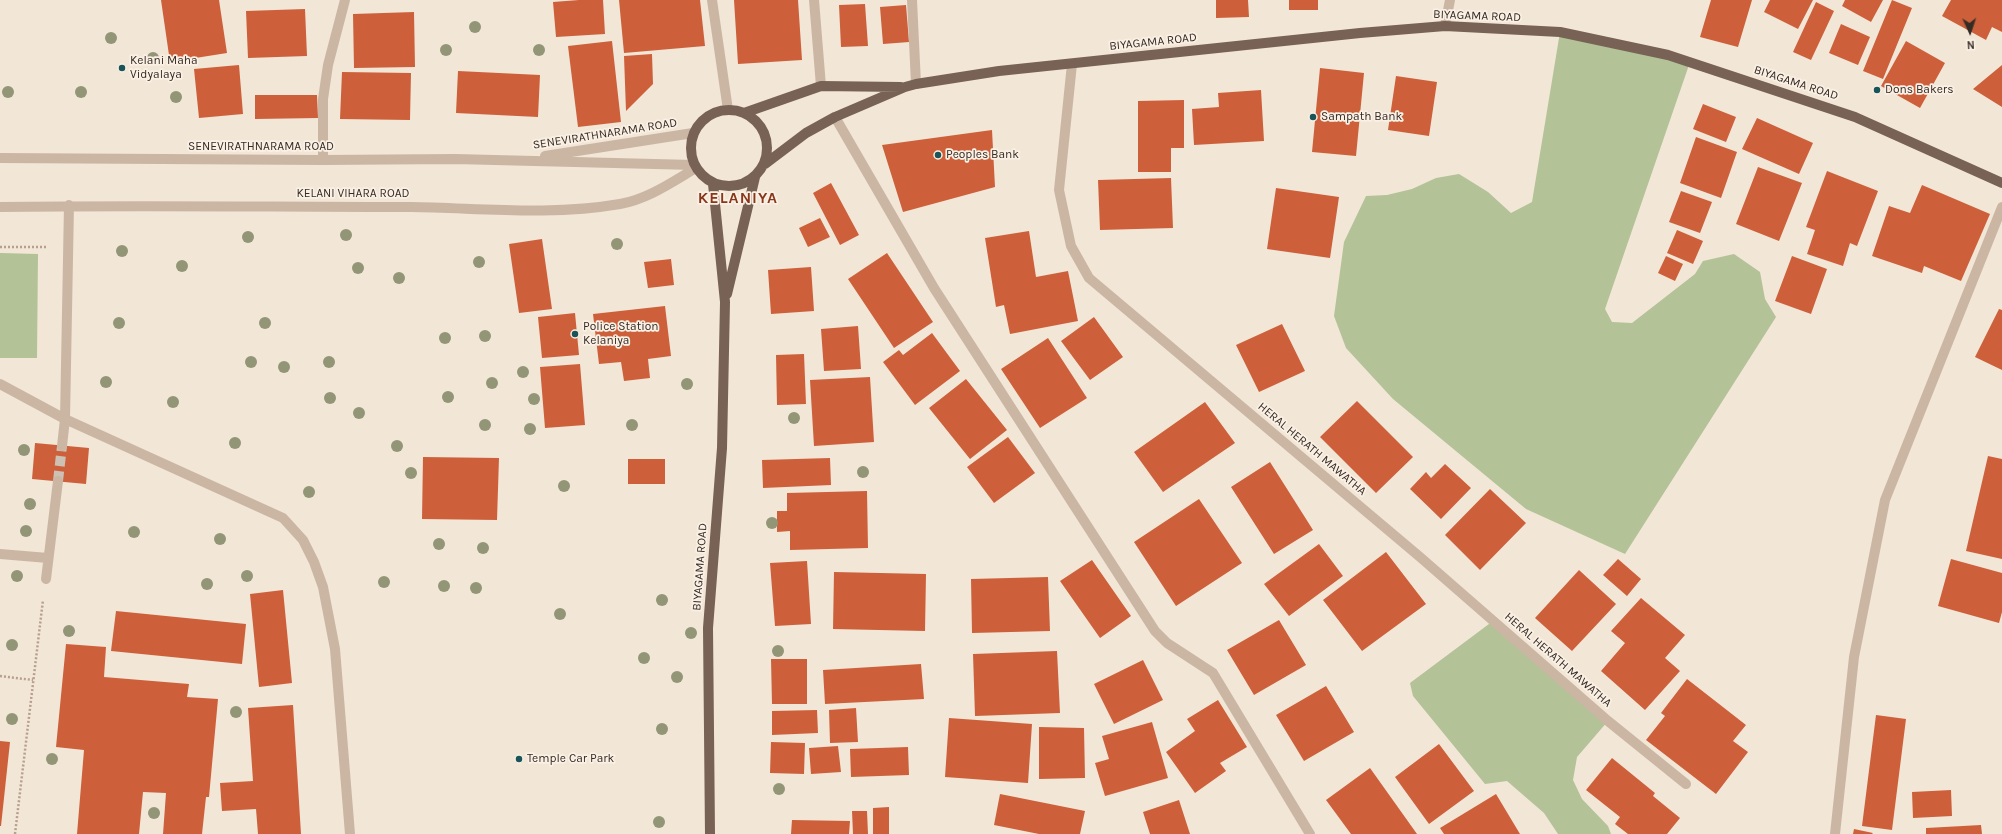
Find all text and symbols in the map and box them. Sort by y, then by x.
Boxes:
street label: BIYAGAMA ROAD [1433,7,1521,25]
north arrow [1950,12,1990,52]
street label: BIYAGAMA ROAD [1109,30,1197,54]
text: N [1966,38,1975,51]
place label: Kelani Maha Vidyalaya [130,54,198,82]
marker: Kelani Maha Vidyalaya [117,63,127,73]
street label: BIYAGAMA ROAD [1752,63,1840,103]
place label: Dons Bakers [1885,83,1954,97]
marker: Dons Bakers [1872,85,1882,95]
place label: Sampath Bank [1321,110,1402,124]
marker: Sampath Bank [1308,112,1318,122]
street label: SENEVIRATHNARAMA ROAD [532,115,678,153]
street label: SENEVIRATHNARAMA ROAD [188,140,334,154]
place label: Peoples Bank [946,148,1019,162]
marker: Peoples Bank [933,150,943,160]
street label: KELANI VIHARA ROAD [297,187,409,201]
district label: KELANIYA [698,188,778,208]
place label: Police Station Kelaniya [583,320,659,348]
marker: Police Station Kelaniya [570,329,580,339]
street label: HERAL HERATH MAWATHA [1255,399,1369,499]
street label: BIYAGAMA ROAD [690,523,710,611]
street label: HERAL HERATH MAWATHA [1501,610,1615,710]
place label: Temple Car Park [527,752,614,766]
marker: Temple Car Park [514,754,524,764]

